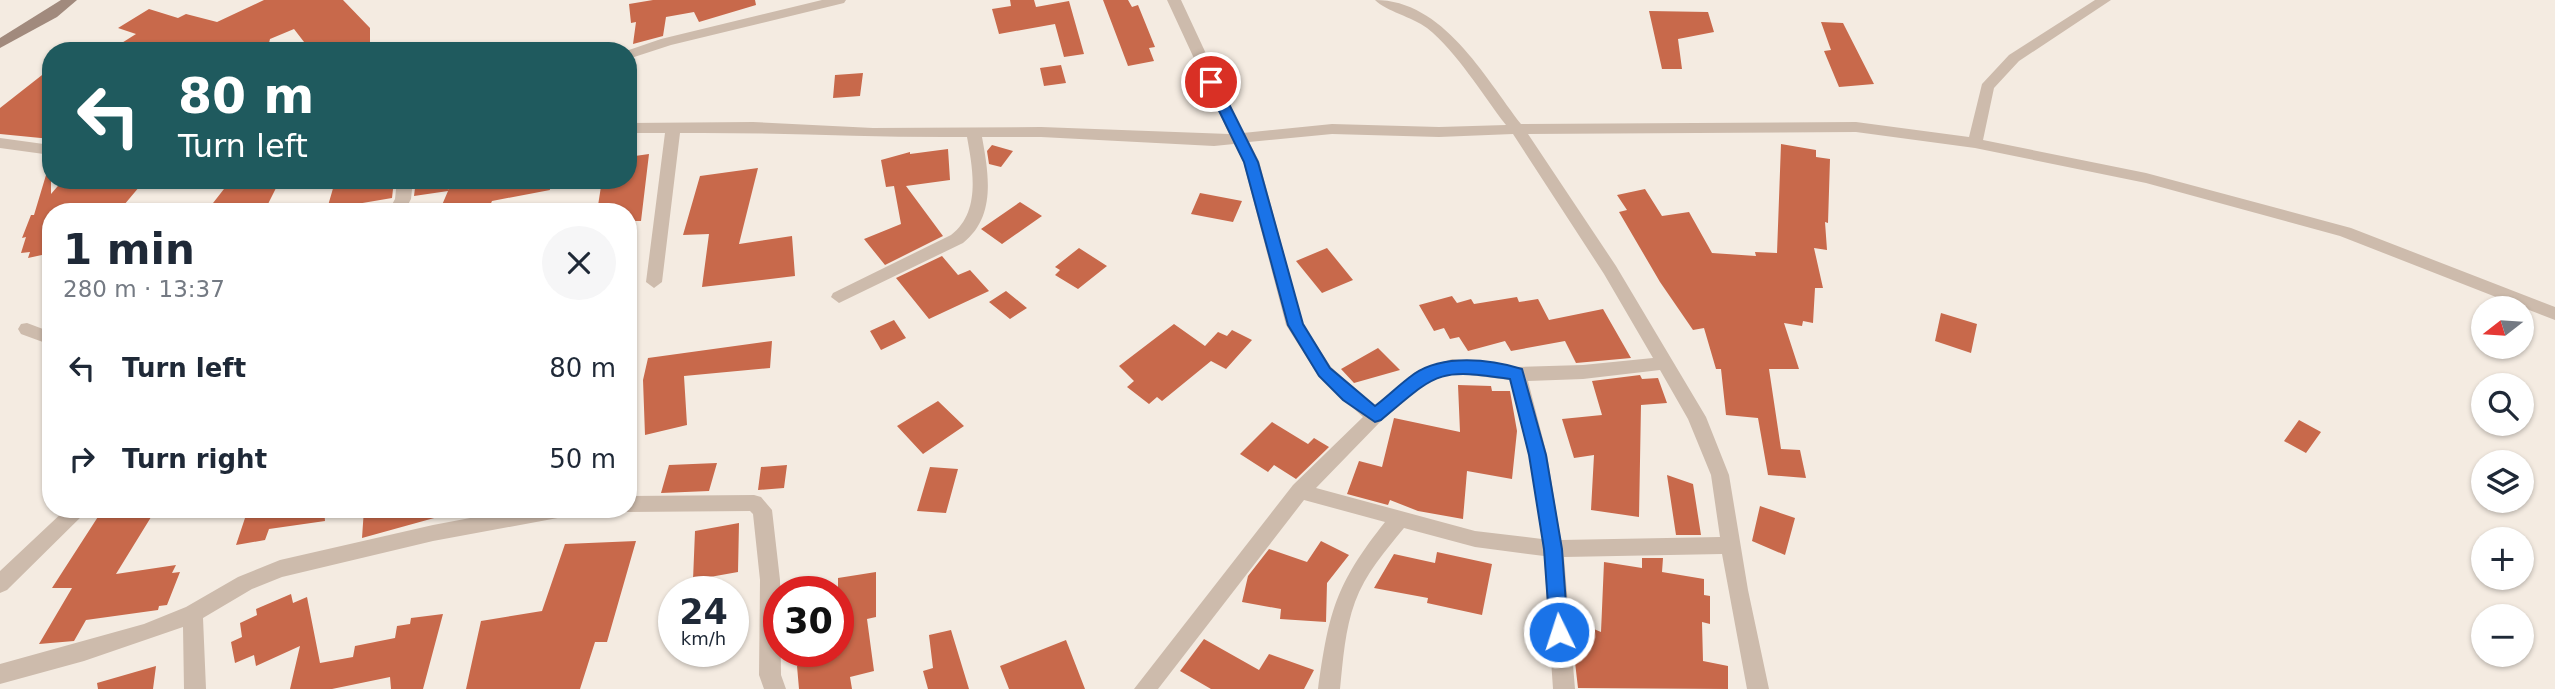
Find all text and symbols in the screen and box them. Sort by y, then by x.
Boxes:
pin [1181,52,1241,112]
icon: arrive [1192,63,1230,101]
text: 80 m [178,68,314,125]
icon: left [63,70,154,161]
text: Turn left [178,127,308,165]
text: 1 min [63,225,195,274]
button: close [542,226,616,300]
text: 280 m · 13:37 [63,276,225,302]
north arrow [2471,296,2534,359]
map controls [2471,296,2534,667]
icon: left [63,349,101,387]
text: Turn left [122,353,246,383]
text: 80 m [549,353,616,383]
button: search [2471,373,2534,436]
icon: right [63,440,101,478]
text: Turn right [122,444,267,474]
text: 50 m [549,444,616,474]
button: layers [2471,450,2534,513]
button: + [2471,527,2534,590]
speed limit sign: 30 [763,576,854,667]
text: 24 [679,592,728,632]
position arrow [1522,595,1596,669]
button: − [2471,604,2534,667]
text: km/h [681,628,726,649]

